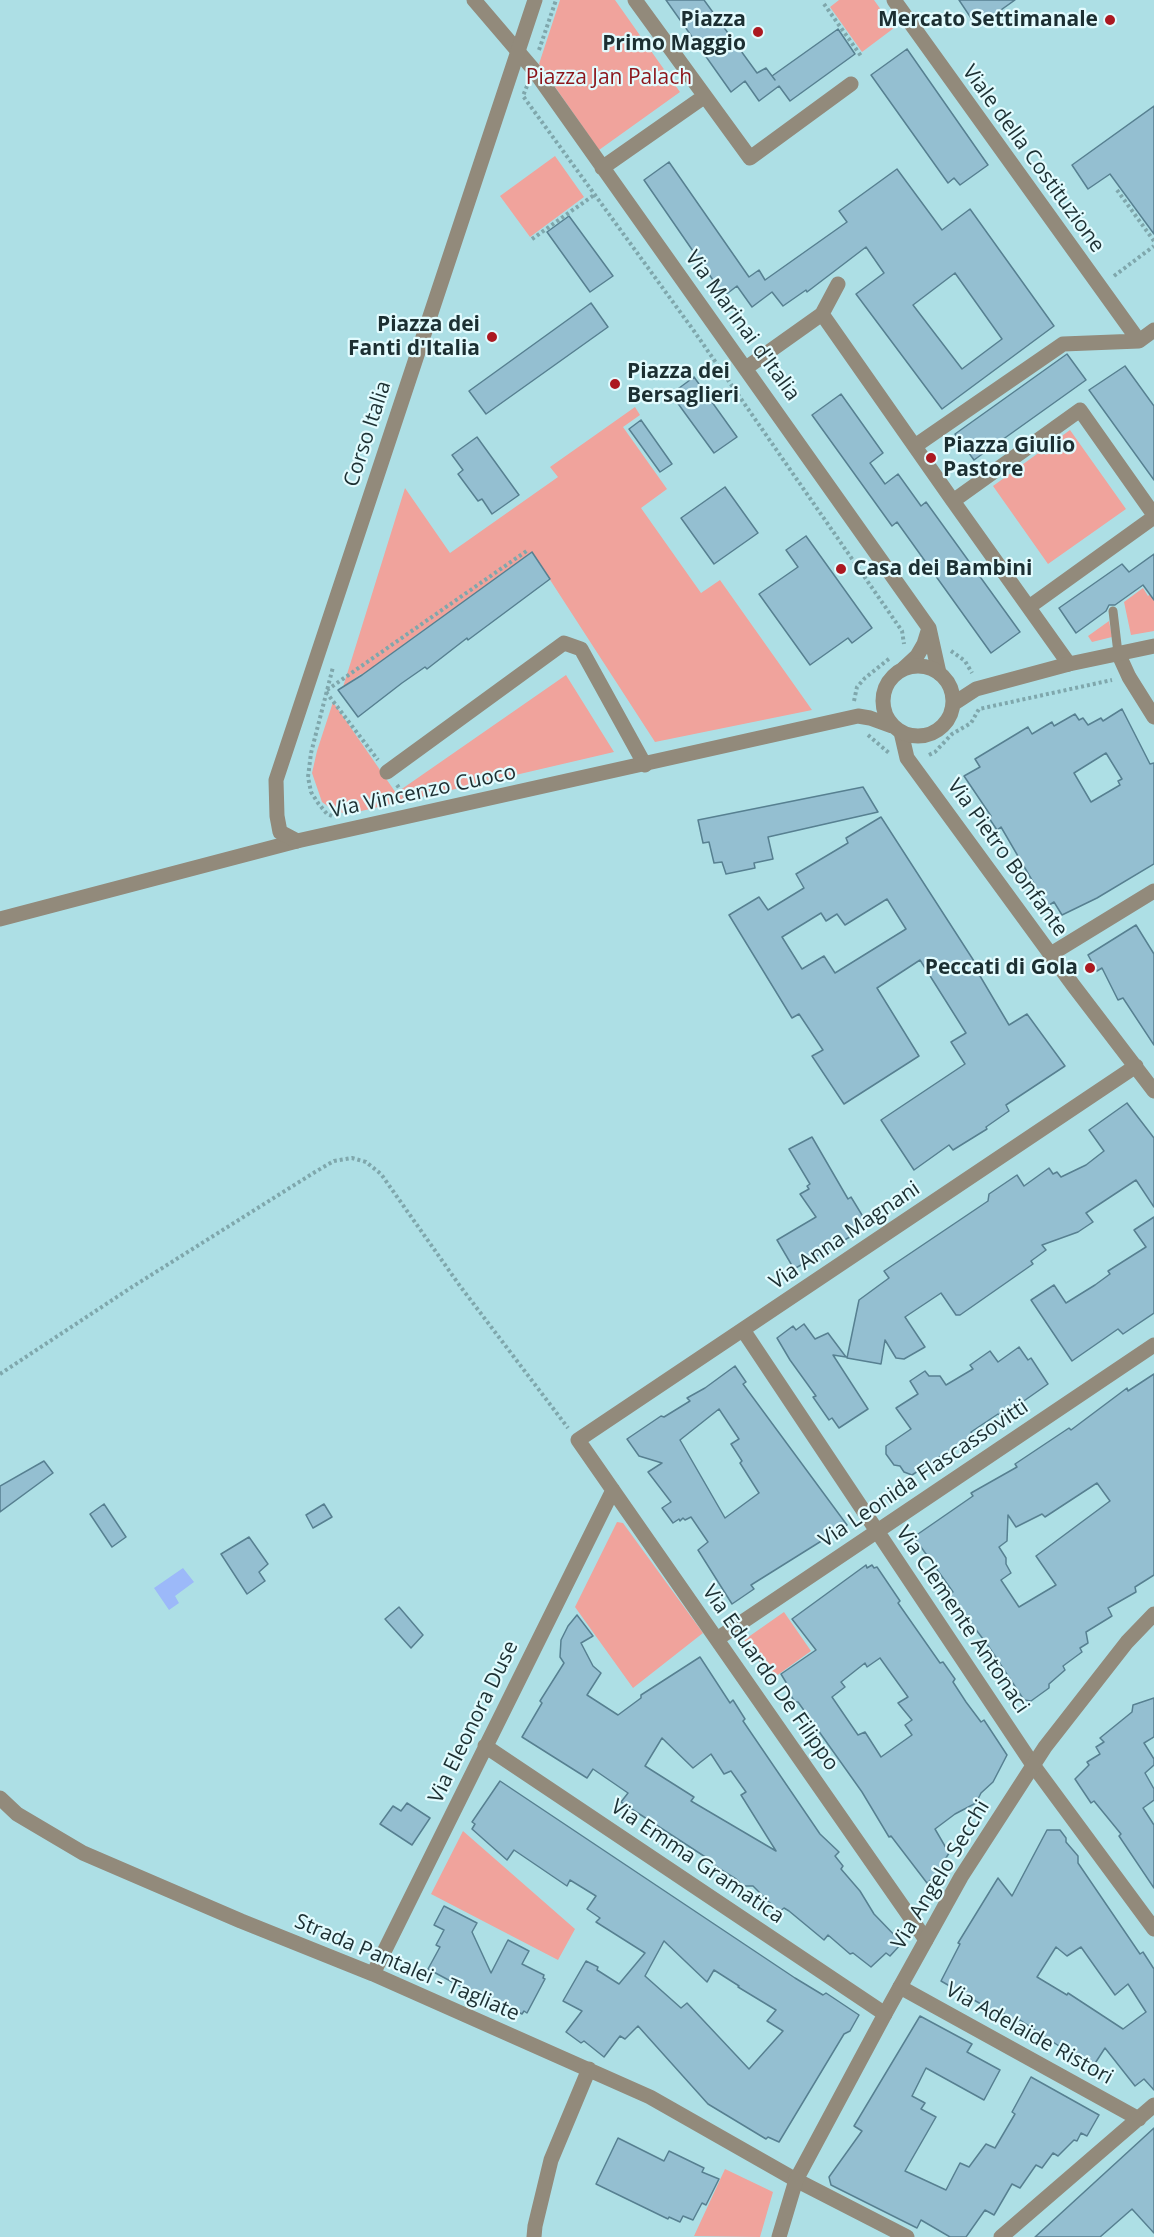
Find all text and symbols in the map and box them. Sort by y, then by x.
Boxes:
place label: Piazza Primo Maggio [602,7,746,57]
place label: Mercato Settimanale [878,7,1098,33]
marker: Mercato Settimanale [1103,13,1117,27]
marker: Piazza Primo Maggio [751,25,765,39]
street label: Viale della Costituzione [956,60,1110,258]
park label: Piazza Jan Palach [526,65,692,91]
street label: Via Marinai d'Italia [679,246,805,406]
place label: Piazza dei Fanti d'Italia [348,312,480,362]
marker: Piazza dei Fanti d'Italia [485,330,499,344]
place label: Piazza dei Bersaglieri [627,359,739,409]
marker: Piazza dei Bersaglieri [608,377,622,391]
street label: Corso Italia [339,378,397,490]
place label: Piazza Giulio Pastore [943,433,1075,483]
marker: Piazza Giulio Pastore [924,451,938,465]
place label: Casa dei Bambini [853,556,1033,582]
marker: Casa dei Bambini [834,562,848,576]
street label: Via Vincenzo Cuoco [328,760,518,824]
street label: Via Pietro Bonfante [941,774,1073,942]
place label: Peccati di Gola [925,955,1078,981]
marker: Peccati di Gola [1083,961,1097,975]
street label: Via Anna Magnani [765,1176,925,1296]
street label: Via Leonida Flascassovitti [815,1395,1033,1553]
street label: Via Clemente Antonaci [890,1522,1034,1718]
street label: Via Eduardo De Filippo [696,1580,844,1776]
street label: Via Eleonora Duse [424,1637,524,1807]
street label: Via Emma Gramatica [605,1795,789,1929]
street label: Via Angelo Secchi [887,1796,995,1954]
street label: Strada Pantalei - Tagliate [291,1909,523,2027]
street label: Via Adelaide Ristori [941,1978,1117,2090]

